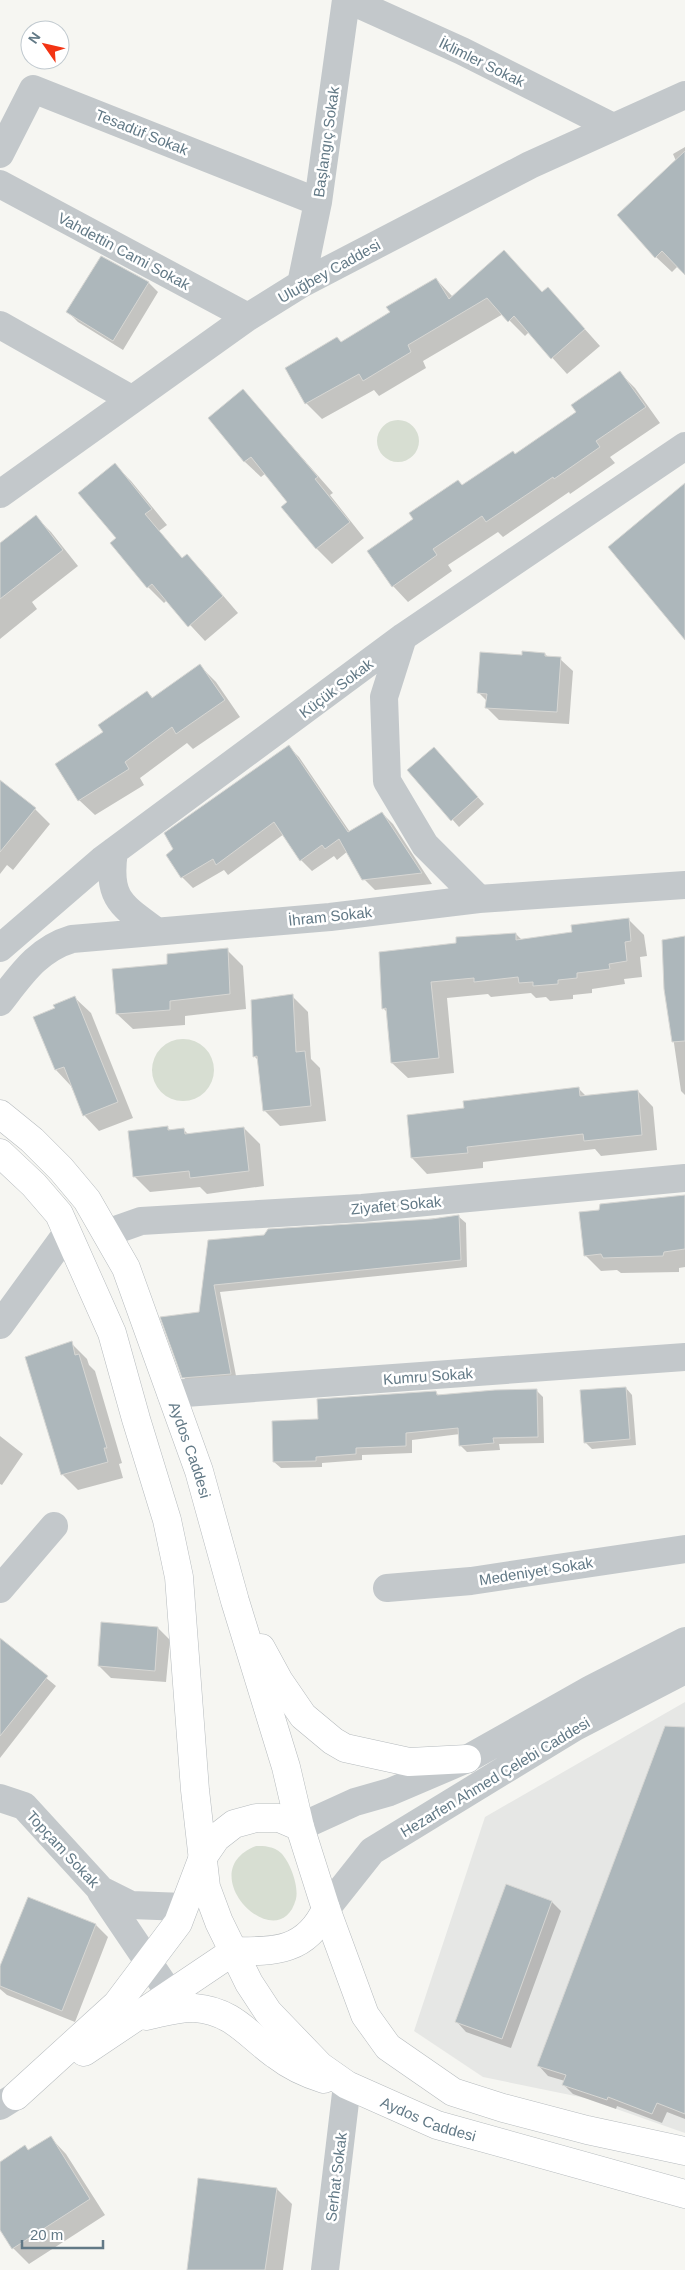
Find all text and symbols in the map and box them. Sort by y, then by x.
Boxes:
north arrow [20,20,70,70]
text: N [25,29,44,46]
street label: İklimler Sokak [436,34,528,90]
street label: Başlangıç Sokak [310,85,342,199]
street label: Tesadüf Sokak [93,106,191,158]
street label: Vahdettin Cami Sokak [55,209,193,293]
street label: Uluğbey Caddesi [275,236,383,306]
street label: Küçük Sokak [296,655,376,721]
street label: İhram Sokak [287,903,373,929]
street label: Ziyafet Sokak [350,1193,443,1217]
street label: Kumru Sokak [382,1364,474,1388]
street label: Aydos Caddesi [166,1399,215,1500]
street label: Medeniyet Sokak [478,1554,595,1588]
street label: Hezarfen Ahmed Çelebi Caddesi [397,1714,593,1840]
street label: Topçam Sokak [23,1807,103,1891]
street label: Aydos Caddesi [378,2093,478,2144]
street label: Serhat Sokak [322,2131,350,2223]
scale bar [22,2218,104,2250]
text: 20 m [30,2226,63,2243]

